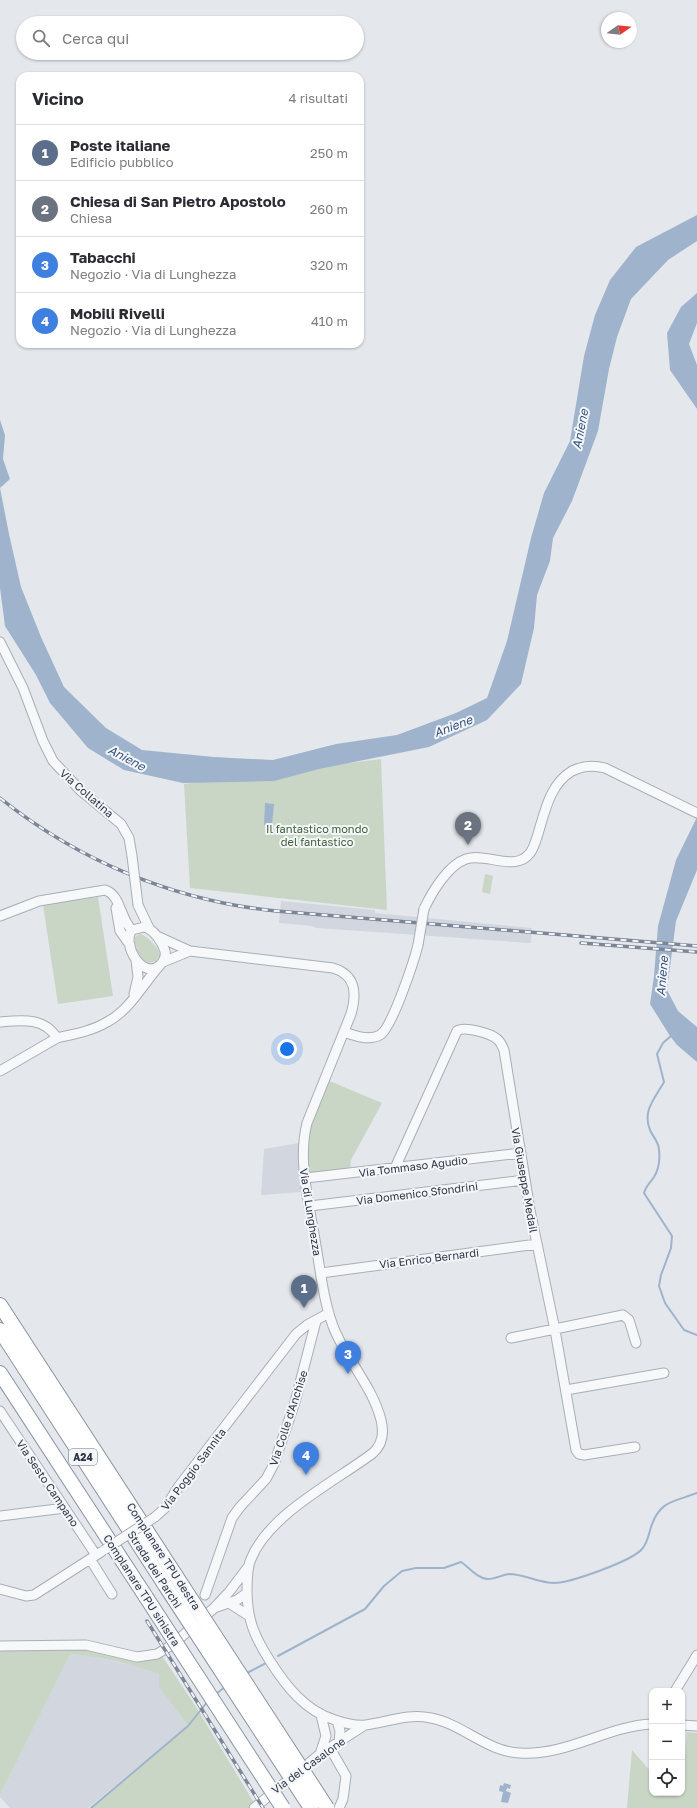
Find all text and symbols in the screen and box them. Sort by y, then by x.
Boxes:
north arrow [601,12,637,48]
search box [16,16,364,60]
icon: search [30,27,52,49]
text: Cerca qui [62,29,129,47]
text: Vicino [32,88,84,109]
text: 4 risultati [289,90,348,106]
text: Poste italiane [70,136,170,154]
text: 1 [42,145,48,161]
text: 250 m [310,145,348,161]
text: Edificio pubblico [70,154,174,170]
text: Chiesa di San Pietro Apostolo [70,192,286,210]
text: 2 [41,201,49,217]
text: 260 m [310,201,348,217]
text: Chiesa [70,210,112,226]
text: Tabacchi [70,248,136,266]
text: 3 [41,257,49,273]
text: 320 m [310,257,348,273]
text: Negozio · Via di Lunghezza [70,266,236,282]
text: Mobili Rivelli [70,304,165,322]
text: 4 [41,313,49,329]
text: 410 m [311,313,348,329]
text: Negozio · Via di Lunghezza [70,322,236,338]
water label: Aniene [569,407,591,450]
water label: Aniene [432,711,475,740]
water label: Aniene [106,742,149,774]
street label: Via Collatina [58,766,116,820]
pin: 2 [455,812,481,845]
park label: Il fantastico mondo del fantastico [266,822,368,848]
water label: Aniene [653,954,671,997]
your location [277,1039,297,1059]
street label: Via Giuseppe Medail [509,1126,541,1234]
street label: Via Tommaso Agudio [358,1153,469,1179]
street label: Via di Lunghezza [298,1167,324,1257]
street label: Via Domenico Sfondrini [355,1179,479,1207]
street label: Via Enrico Bernardi [378,1245,480,1271]
pin: 1 [291,1275,317,1308]
pin: 3 [335,1341,361,1374]
street label: Via Colle d'Anchise [266,1369,310,1467]
street label: Via Poggio Sannita [158,1425,228,1513]
street label: Via Sesto Campano [14,1437,82,1529]
pin: 4 [293,1442,319,1475]
road number: A24 [69,1449,97,1465]
street label: Complanare TPU destra [124,1500,204,1612]
street label: Strada dei Parchi [125,1528,185,1610]
street label: Complanare TPU sinistra [101,1532,183,1648]
map controls [649,1688,685,1796]
button: + [649,1688,685,1724]
button: − [649,1724,685,1760]
street label: Via del Casalone [269,1734,347,1796]
button: locate [649,1760,685,1796]

